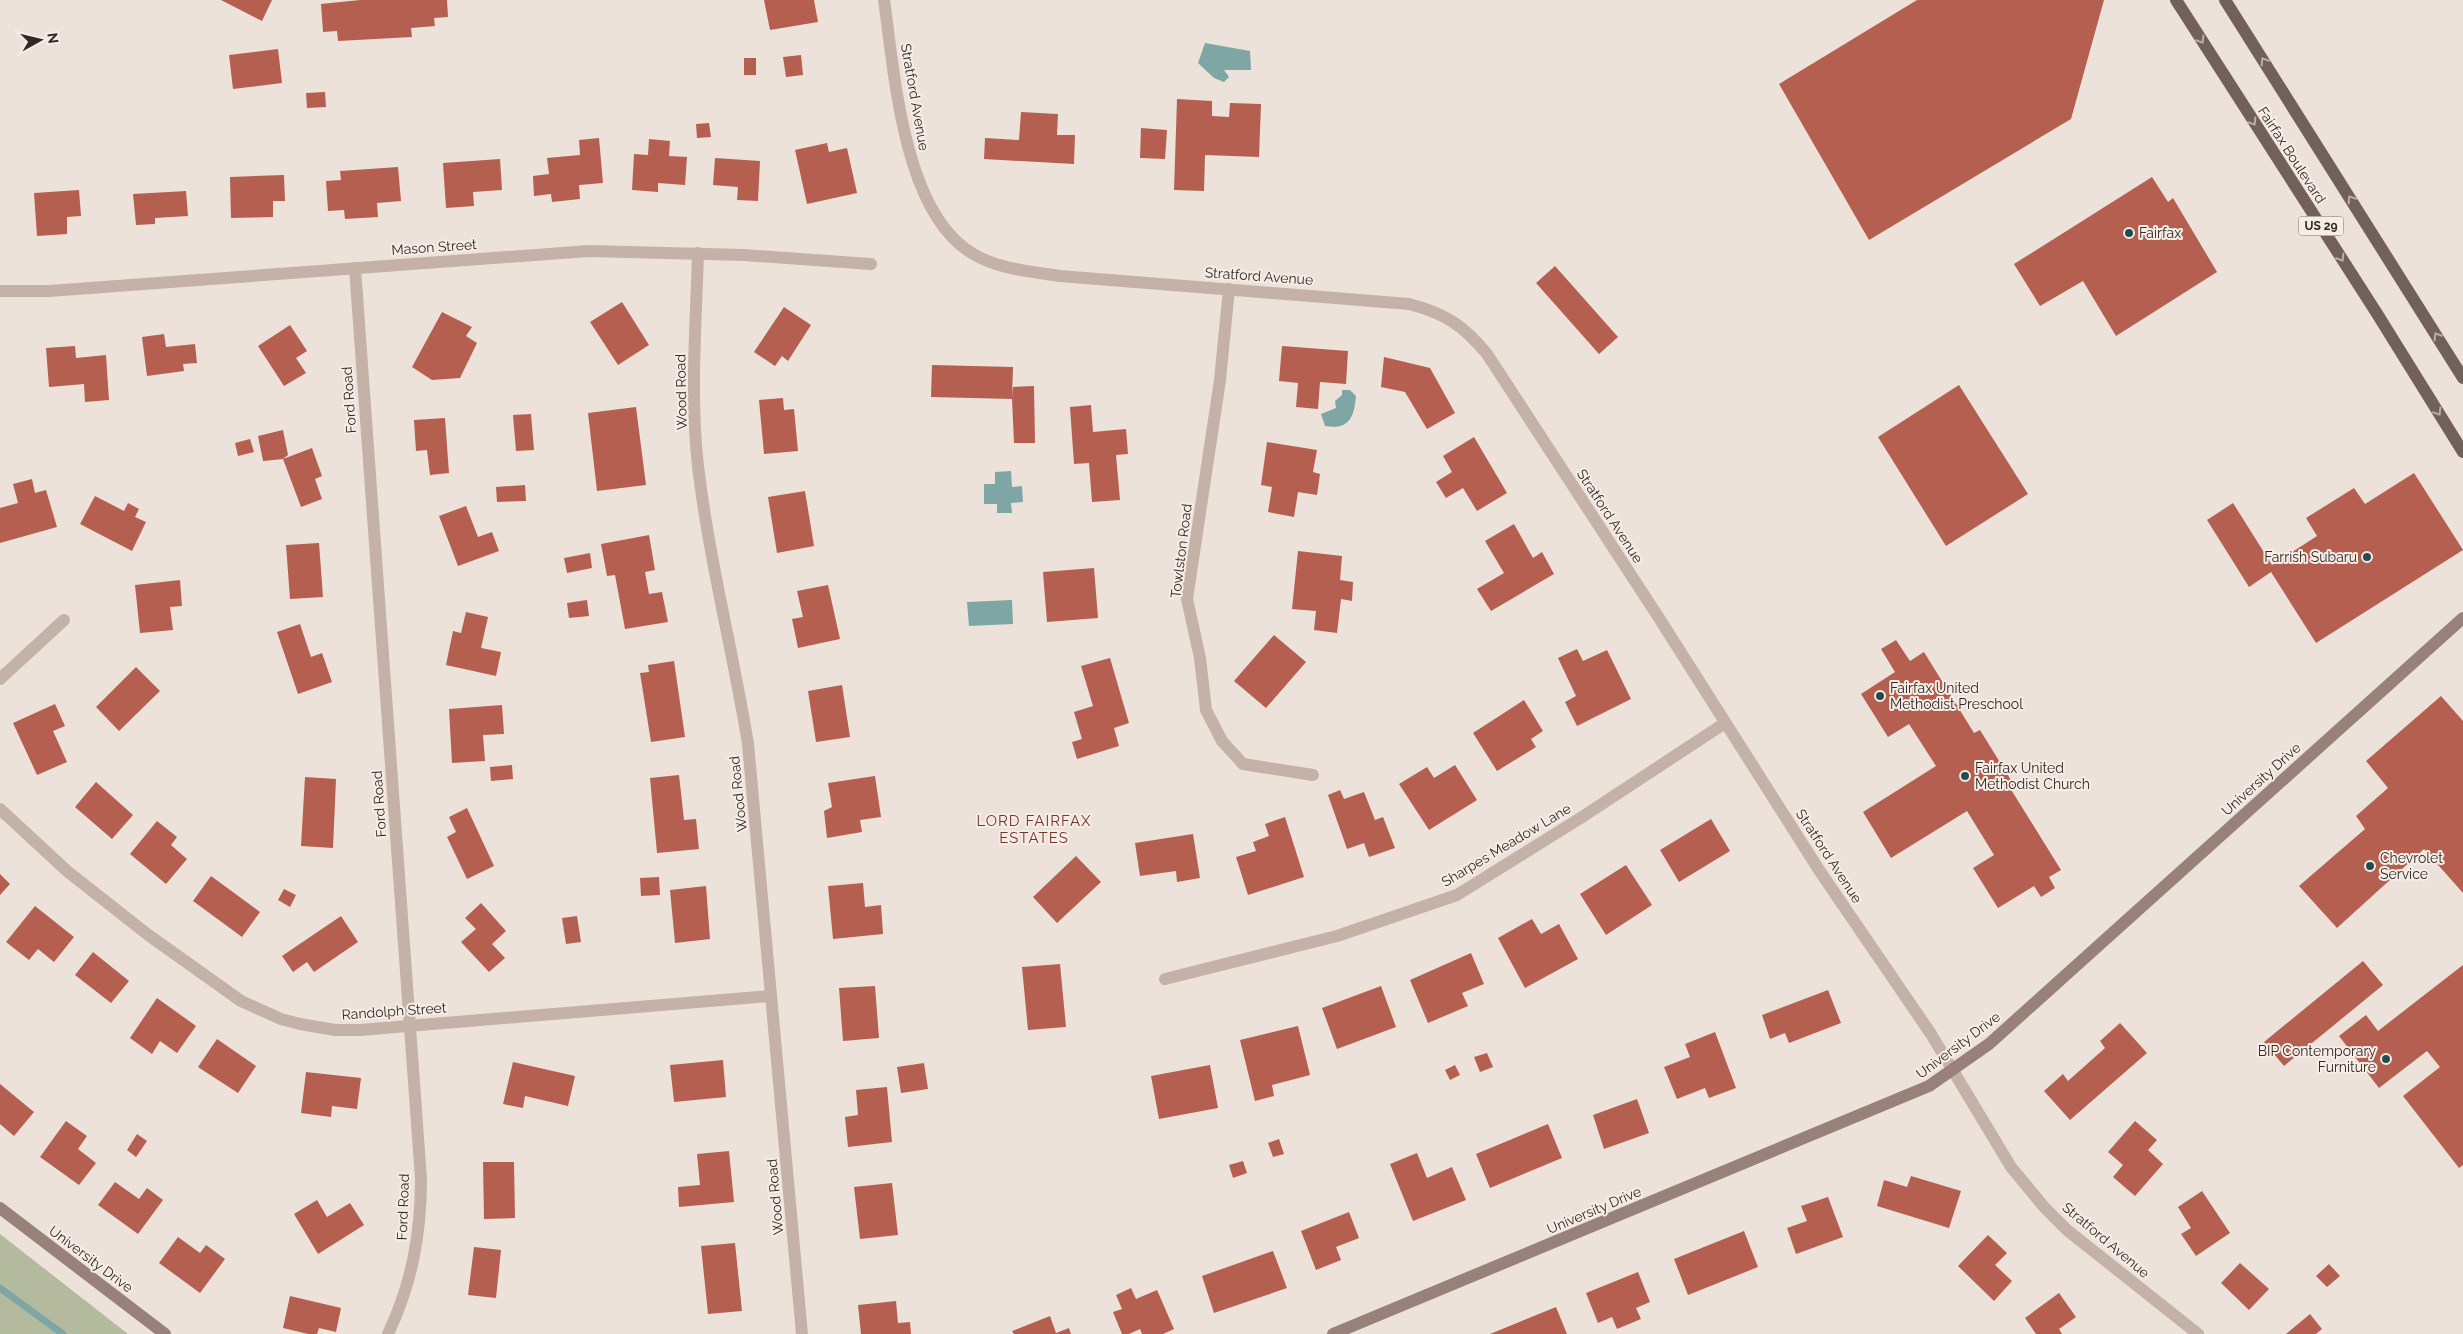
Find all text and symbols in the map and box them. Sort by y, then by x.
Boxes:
north arrow [15,15,65,65]
text: N [44,32,62,45]
one-way arrow [2195,35,2205,44]
street label: Stratford Avenue [898,42,932,152]
one-way arrow [2261,57,2270,67]
street label: Fairfax Boulevard [2255,104,2329,206]
one-way arrow [2247,116,2256,126]
one-way arrow [2348,195,2357,204]
road number: US 29 [2298,217,2344,236]
place label: Fairfax [2139,225,2181,241]
marker: Fairfax [2123,227,2135,239]
street label: Mason Street [391,236,477,258]
one-way arrow [2335,253,2344,262]
street label: Stratford Avenue [1204,264,1314,288]
one-way arrow [2434,333,2443,342]
street label: Wood Road [672,354,690,430]
street label: Ford Road [339,366,359,434]
one-way arrow [2432,407,2442,416]
street label: Stratford Avenue [1574,466,1646,566]
street label: Towlston Road [1167,503,1195,599]
place label: Farrish Subaru [2264,549,2357,565]
marker: Farrish Subaru [2361,551,2373,563]
place label: Fairfax United Methodist Preschool [1890,680,2023,712]
marker: Fairfax United Methodist Preschool [1874,690,1886,702]
street label: University Drive [2218,739,2304,819]
street label: Wood Road [726,755,750,833]
place label: Fairfax United Methodist Church [1975,760,2090,792]
street label: Ford Road [369,770,389,838]
marker: Fairfax United Methodist Church [1959,770,1971,782]
street label: Sharpes Meadow Lane [1438,800,1574,890]
street label: Stratford Avenue [1793,806,1865,906]
district label: LORD FAIRFAX ESTATES [976,812,1092,847]
place label: Chevrolet Service [2380,850,2443,882]
marker: Chevrolet Service [2364,860,2376,872]
street label: Randolph Street [341,999,447,1023]
street label: University Drive [1913,1008,2003,1082]
place label: BIP Contemporary Furniture [2258,1043,2376,1075]
marker: BIP Contemporary Furniture [2380,1053,2392,1065]
street label: Wood Road [764,1158,786,1236]
street label: Ford Road [394,1173,412,1241]
street label: University Drive [1545,1183,1643,1237]
street label: Stratford Avenue [2059,1199,2153,1281]
street label: University Drive [46,1222,136,1296]

